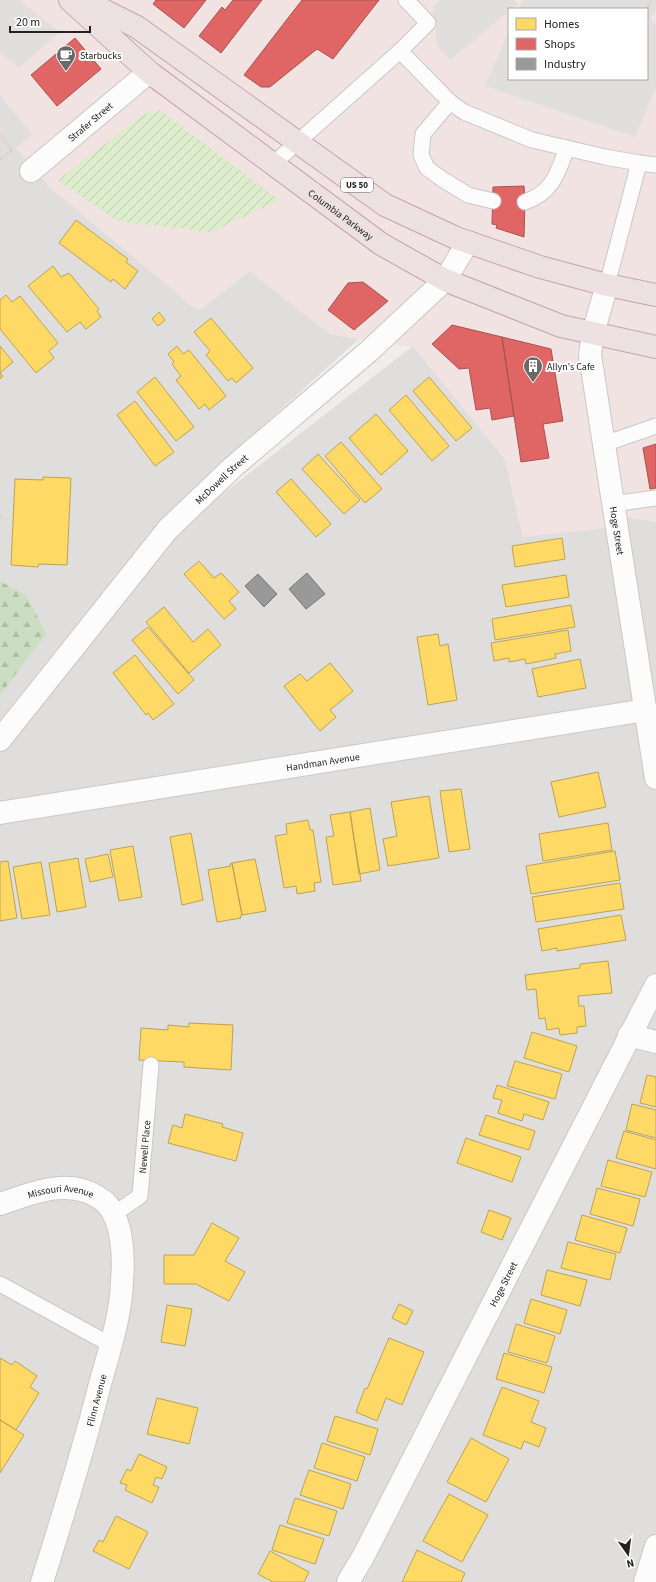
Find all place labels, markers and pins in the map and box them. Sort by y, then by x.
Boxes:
cafe icon: Starbucks [55,44,77,72]
place label: Starbucks [80,49,121,63]
building icon: Allyn's Cafe [522,355,544,383]
place label: Allyn's Cafe [547,360,595,374]

